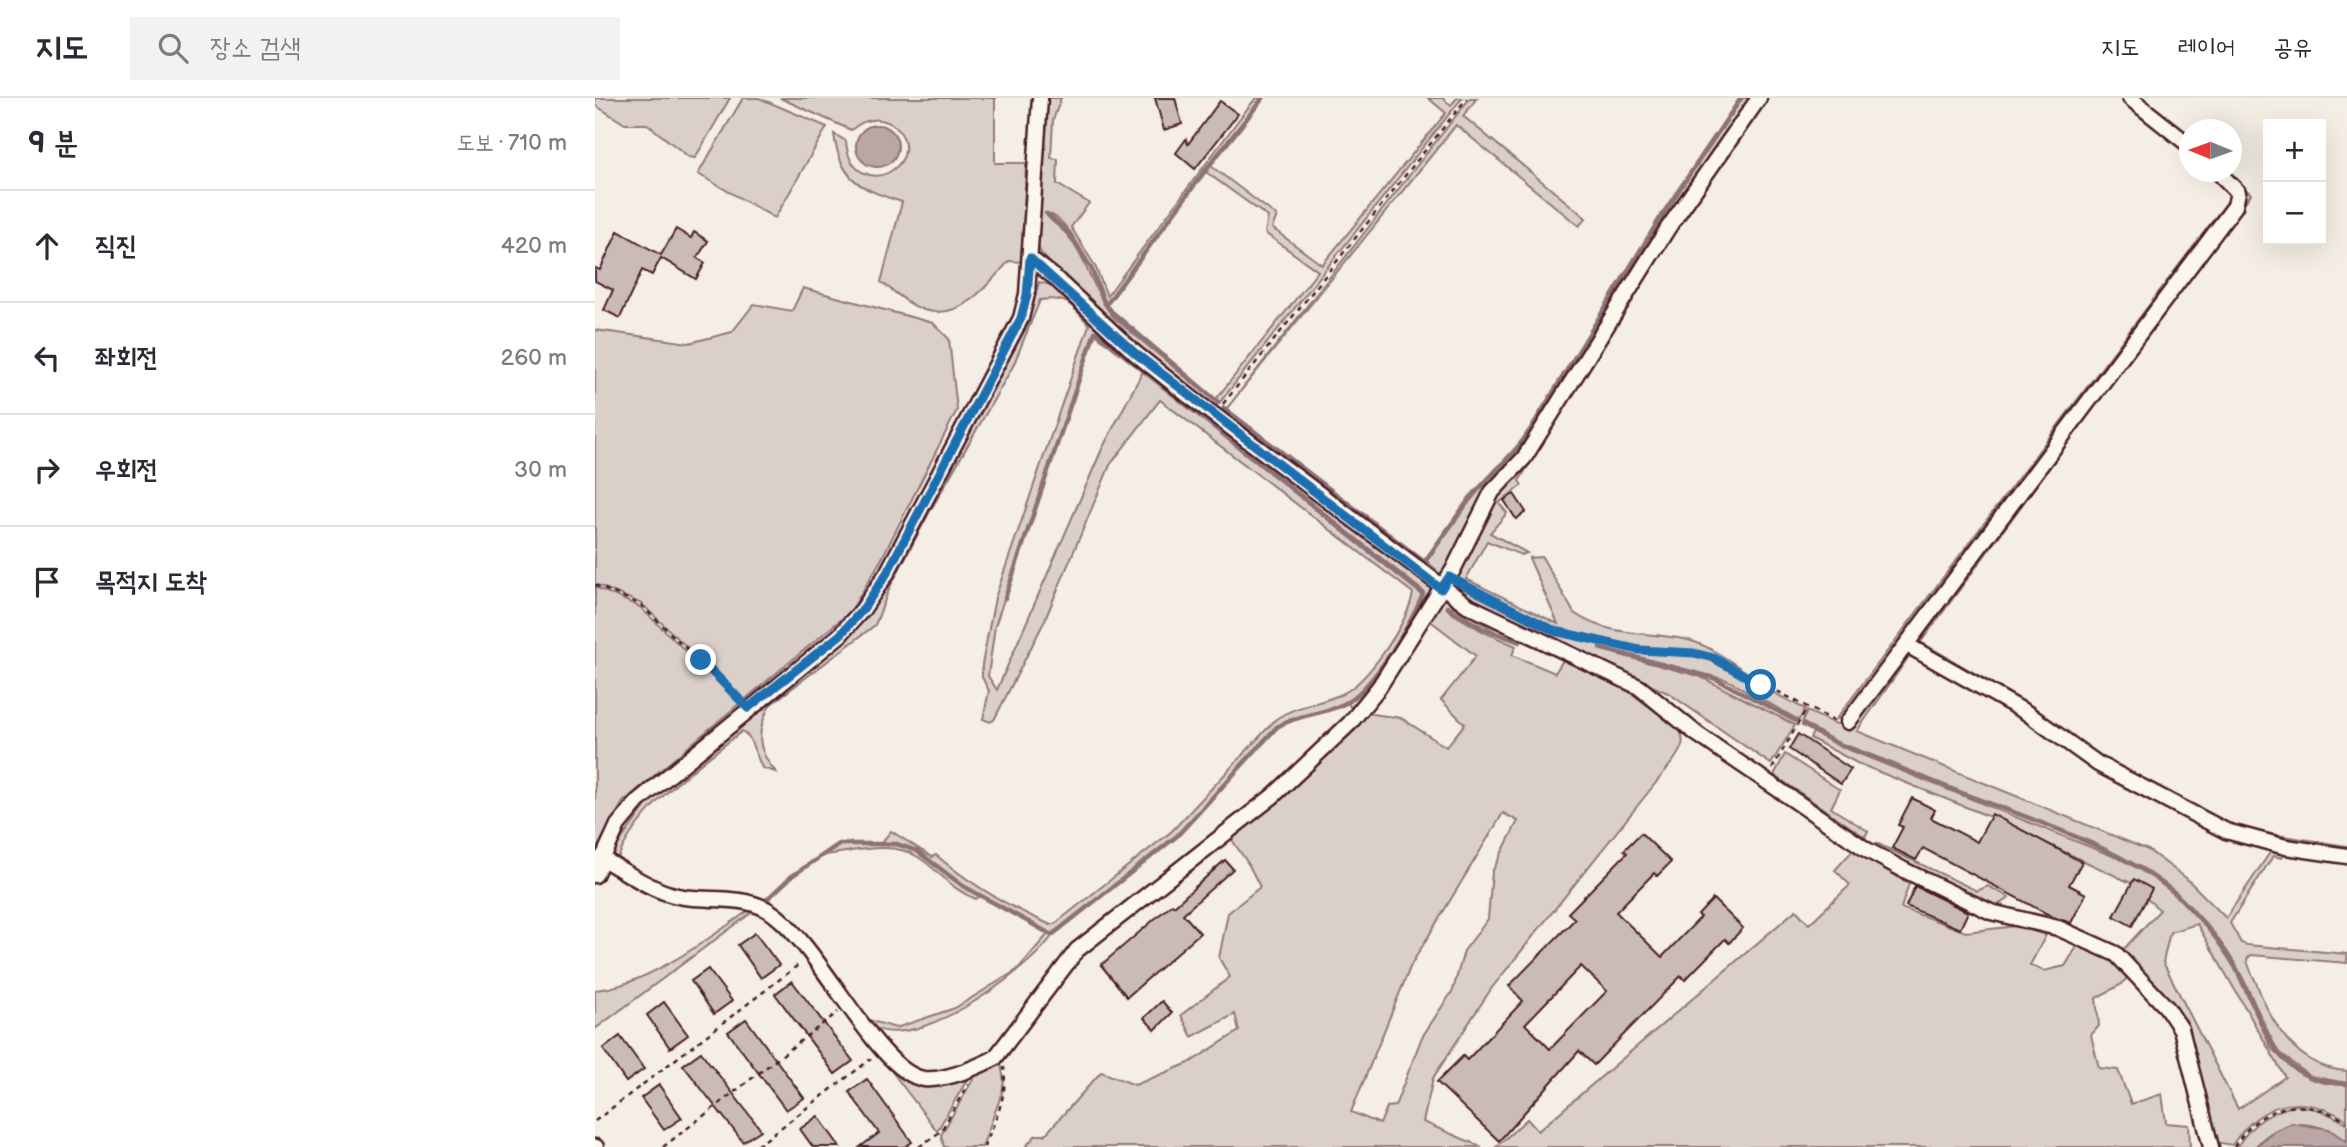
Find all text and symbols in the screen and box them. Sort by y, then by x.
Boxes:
search box [130,17,620,80]
text: 지도 [35,28,88,68]
icon: search [154,29,192,67]
text: 장소 검색 [210,33,301,64]
text: 지도 [2101,33,2139,62]
text: 레이어 [2177,33,2235,62]
text: 공유 [2273,33,2312,62]
north arrow [2179,119,2242,182]
map controls [2263,119,2326,245]
button: + [2263,119,2326,182]
text: 9 분 [28,126,78,162]
text: 도보 · 710 m [457,129,567,157]
button: − [2263,182,2326,245]
icon: ahead [28,227,66,265]
text: 직진 [95,231,137,262]
text: 420 m [501,232,567,260]
icon: left [28,339,66,377]
text: 좌회전 [95,343,158,374]
text: 260 m [501,344,567,372]
icon: right [28,451,66,489]
text: 우회전 [95,455,158,486]
text: 30 m [514,456,567,484]
icon: arrive [28,563,66,601]
text: 목적지 도착 [95,567,207,598]
route end [685,644,716,675]
route start [1745,669,1776,700]

